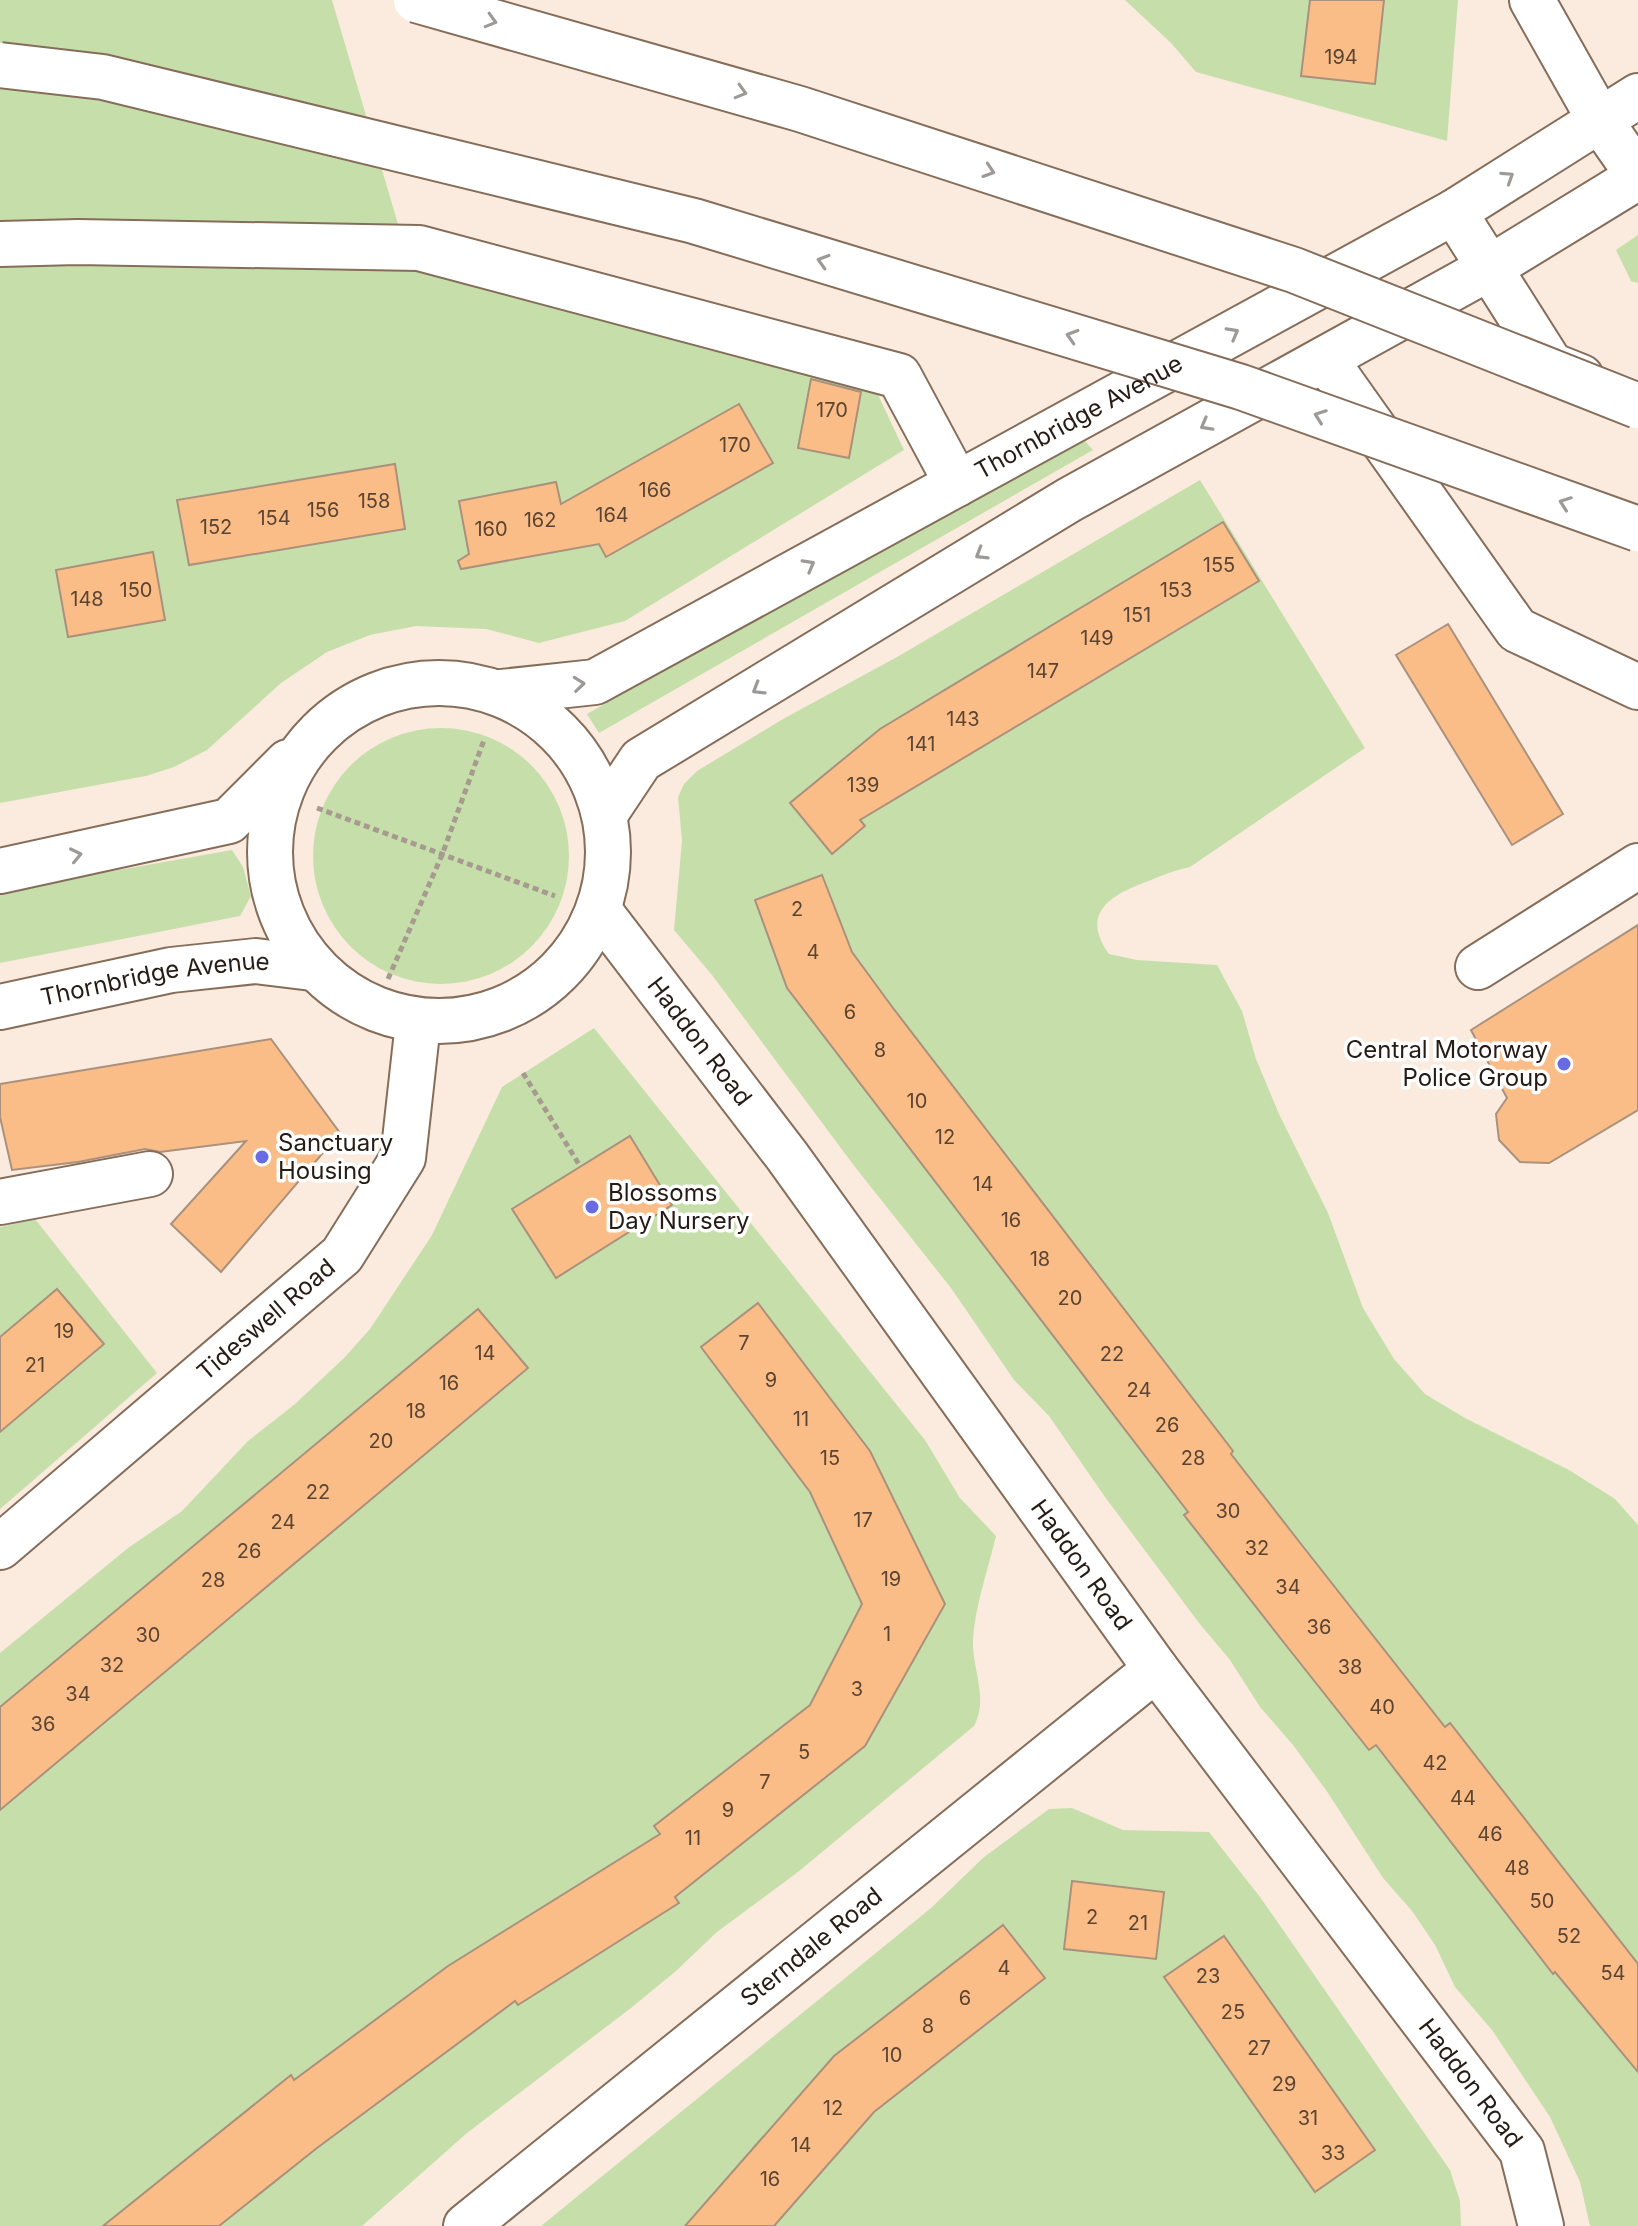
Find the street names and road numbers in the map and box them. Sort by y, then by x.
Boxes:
street label: Thornbridge Avenue [970,348,1187,485]
street label: Thornbridge Avenue [38,946,271,1012]
street label: Haddon Road [642,971,758,1111]
street label: Tideswell Road [191,1252,341,1386]
street label: Haddon Road [1025,1494,1138,1636]
street label: Sterndale Road [735,1881,888,2012]
street label: Haddon Road [1413,2013,1529,2153]

